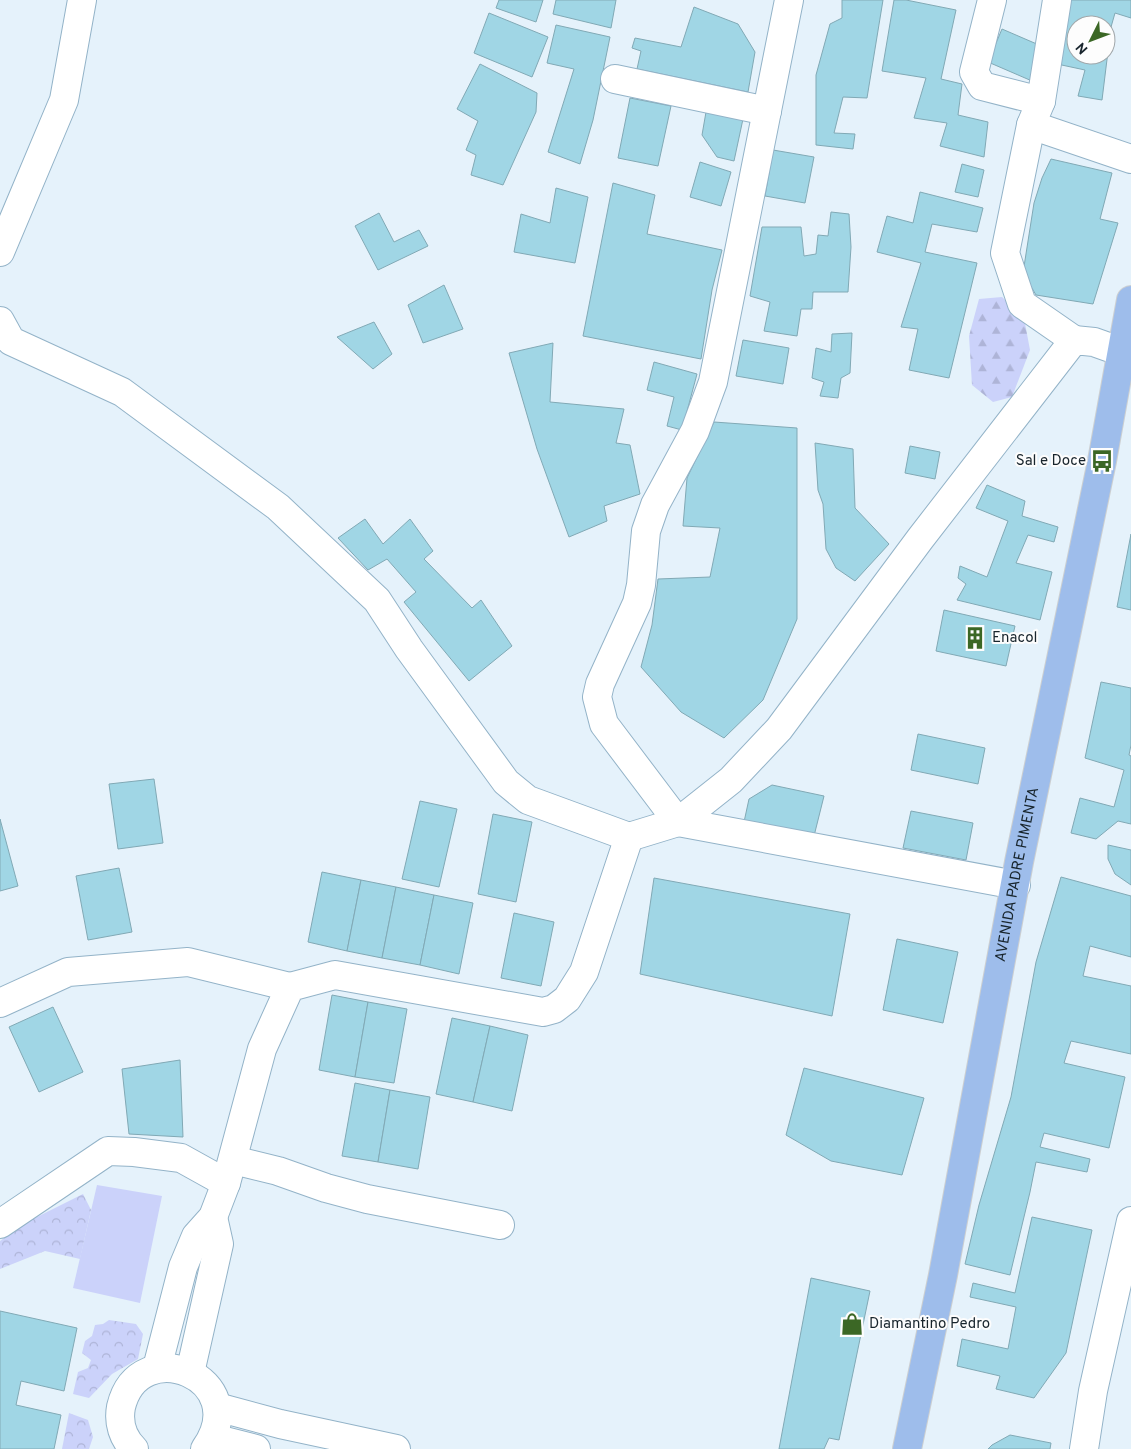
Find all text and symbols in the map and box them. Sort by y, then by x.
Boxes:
north arrow [1066,15,1116,65]
text: N [1073,38,1092,57]
bus stop icon: Sal e Doce [1089,448,1115,474]
place label: Sal e Doce [1016,452,1086,471]
building icon: Enacol [962,625,988,651]
place label: Enacol [992,629,1037,648]
street label: AVENIDA PADRE PIMENTA [991,786,1044,963]
shop icon: Diamantino Pedro [839,1311,865,1337]
place label: Diamantino Pedro [869,1315,990,1334]

